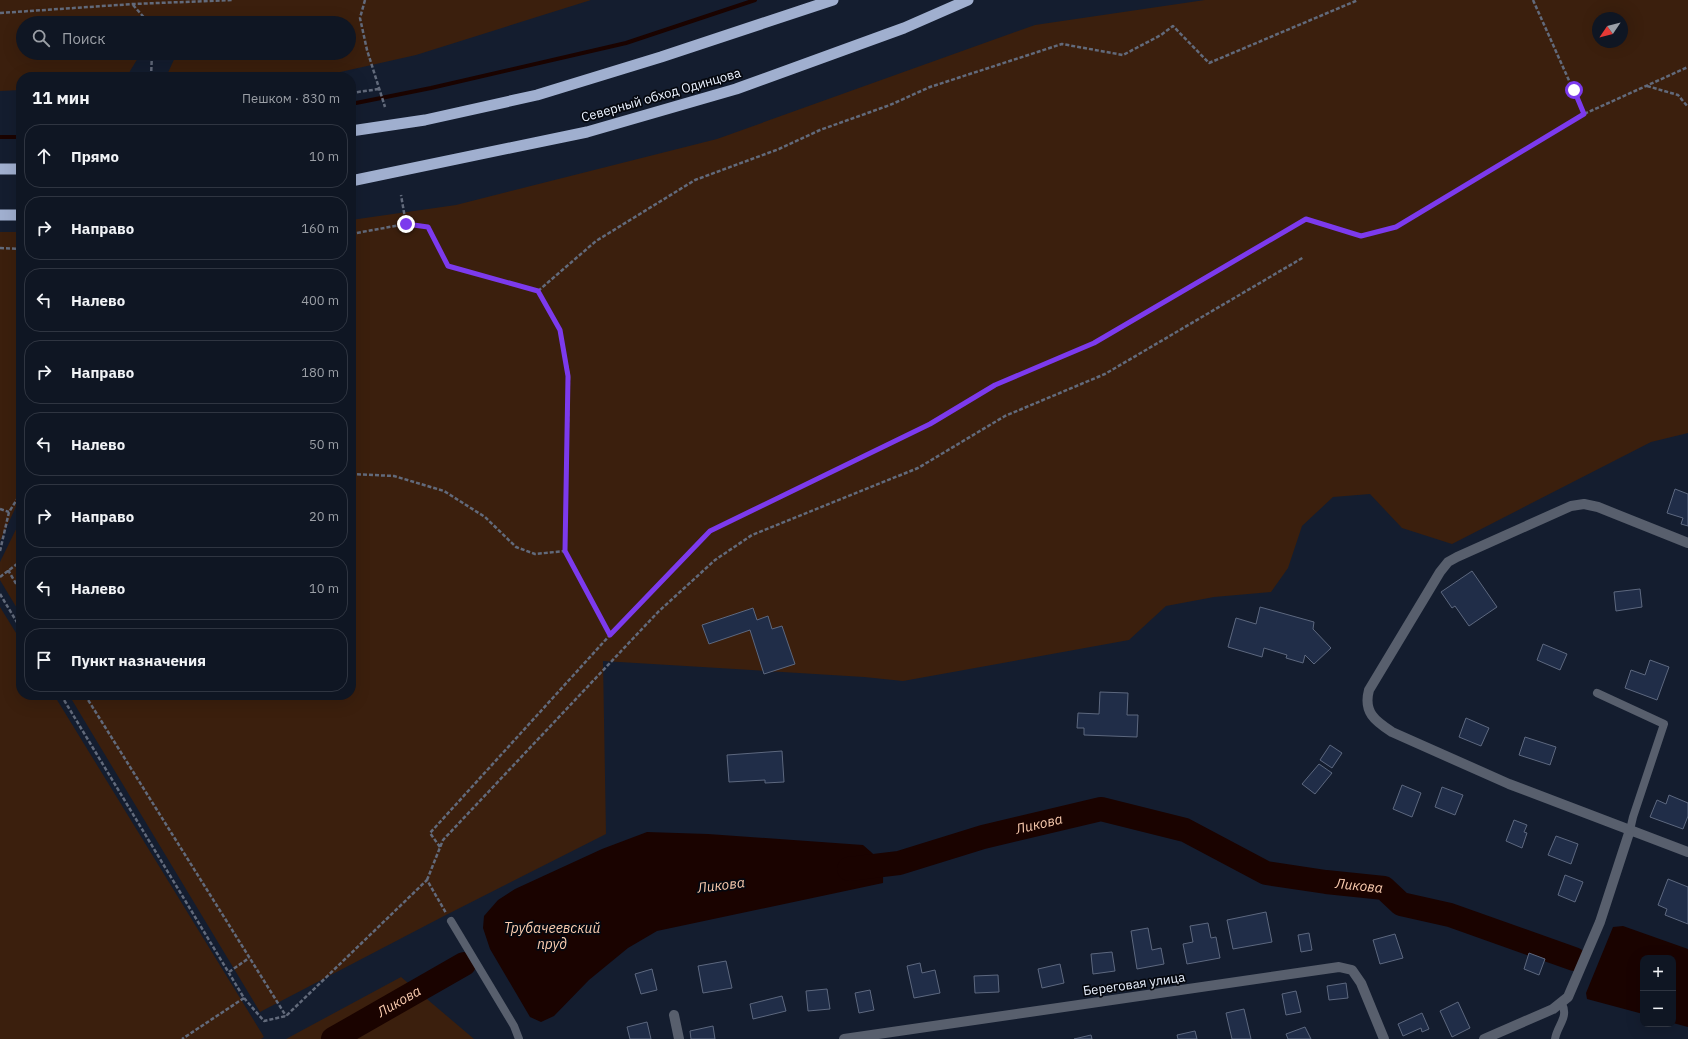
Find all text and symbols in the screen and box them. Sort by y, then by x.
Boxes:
north arrow [1592,12,1628,48]
search box [16,16,356,60]
icon: search [30,27,52,49]
text: Поиск [62,29,105,48]
street label: Северный обход Одинцова [579,64,743,126]
route start [1565,81,1583,99]
text: 11 мин [32,87,90,109]
text: Пешком · 830 m [242,90,340,107]
icon: ahead [33,145,55,167]
text: Прямо [71,147,119,166]
text: 10 m [309,148,339,165]
route end [397,215,415,233]
icon: right [33,217,55,239]
text: Направо [71,219,134,238]
text: 160 m [301,220,339,237]
icon: left [33,289,55,311]
text: Налево [71,291,125,310]
text: 400 m [301,292,339,309]
icon: right [33,361,55,383]
text: Направо [71,363,134,382]
text: 180 m [301,364,339,381]
icon: left [33,433,55,455]
text: Налево [71,435,125,454]
text: 50 m [309,436,339,453]
icon: right [33,505,55,527]
text: Направо [71,507,134,526]
text: 20 m [309,508,339,525]
icon: left [33,577,55,599]
text: Налево [71,579,125,598]
text: 10 m [309,580,339,597]
icon: arrive [33,649,55,671]
text: Пункт назначения [71,651,206,670]
water label: Ликова [1013,809,1064,838]
water label: Ликова [695,873,746,897]
water label: Ликова [1334,874,1384,897]
water label: Трубачеевский пруд [504,919,600,953]
map controls [1640,955,1676,1027]
button: + [1640,955,1676,991]
street label: Береговая улица [1082,968,1186,1000]
water label: Ликова [373,982,424,1021]
button: − [1640,991,1676,1027]

